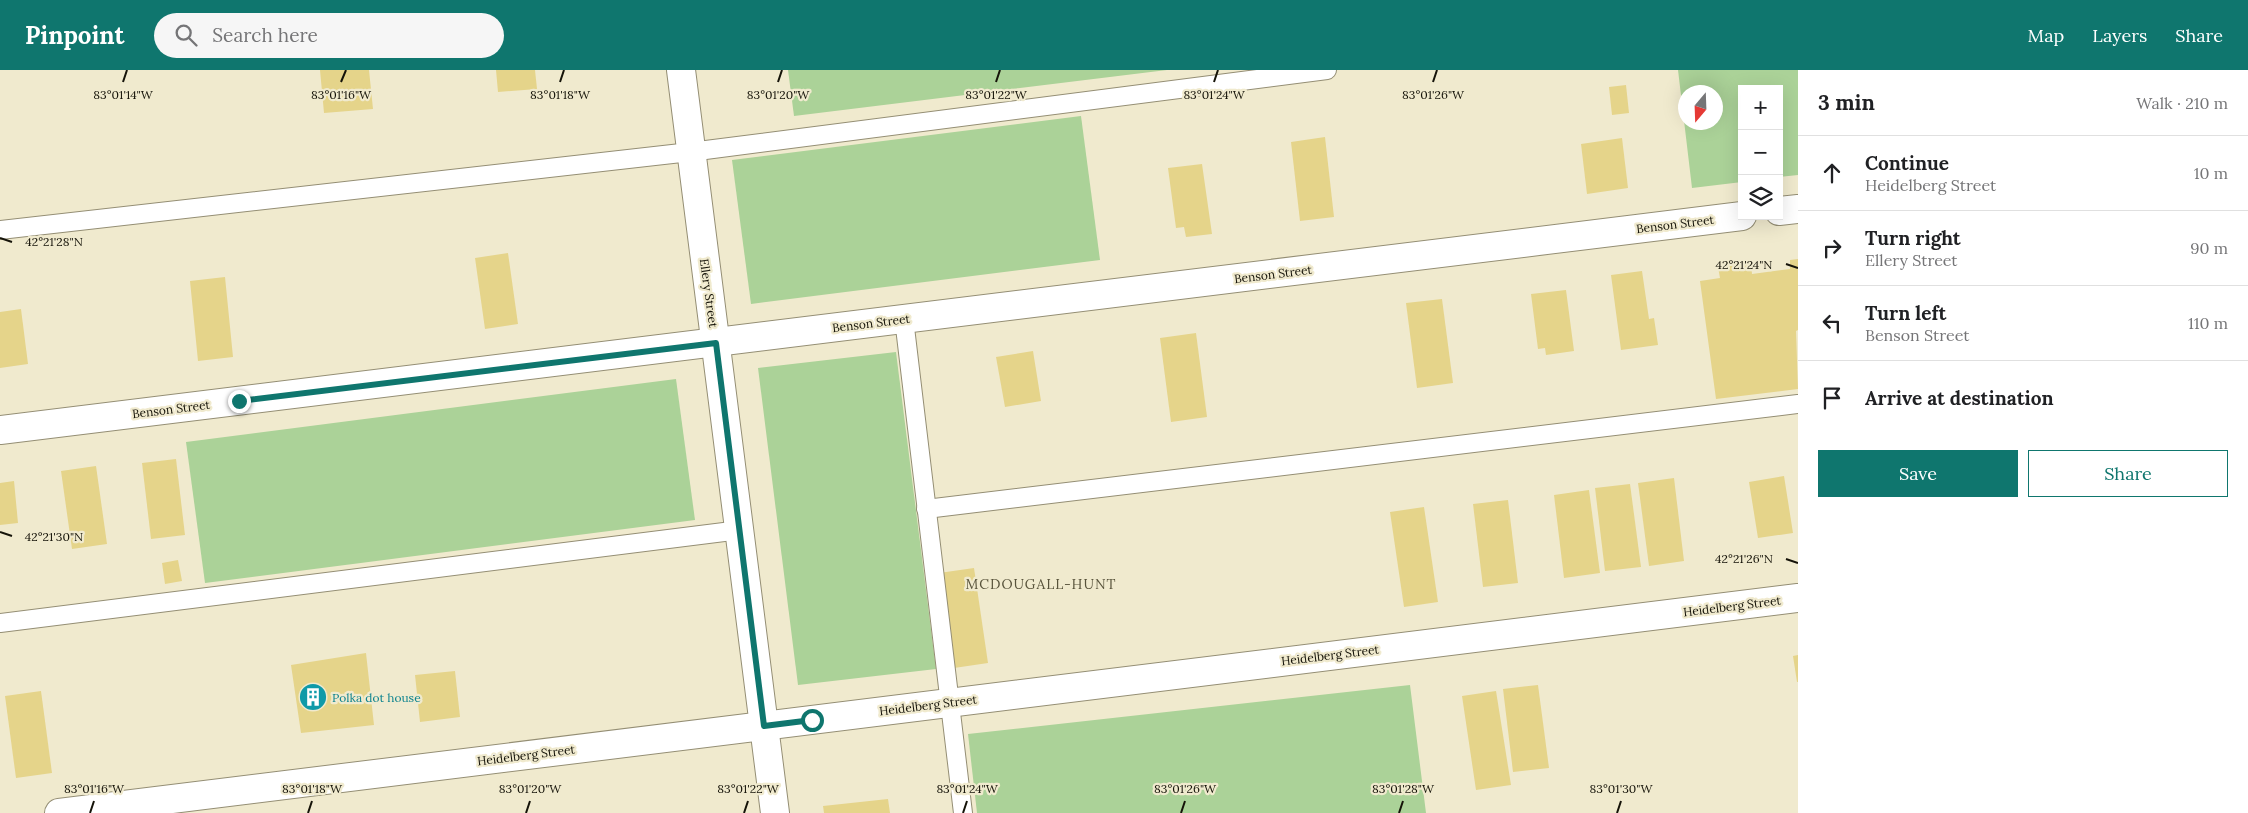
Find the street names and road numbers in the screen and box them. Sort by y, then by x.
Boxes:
street label: Benson Street [1635,212,1715,236]
street label: Ellery Street [697,258,721,329]
street label: Benson Street [1233,262,1313,286]
street label: Benson Street [831,311,911,335]
street label: Benson Street [131,397,211,421]
street label: Heidelberg Street [1682,593,1782,619]
street label: Heidelberg Street [1280,642,1380,668]
street label: Heidelberg Street [878,692,978,718]
street label: Heidelberg Street [476,742,576,768]

